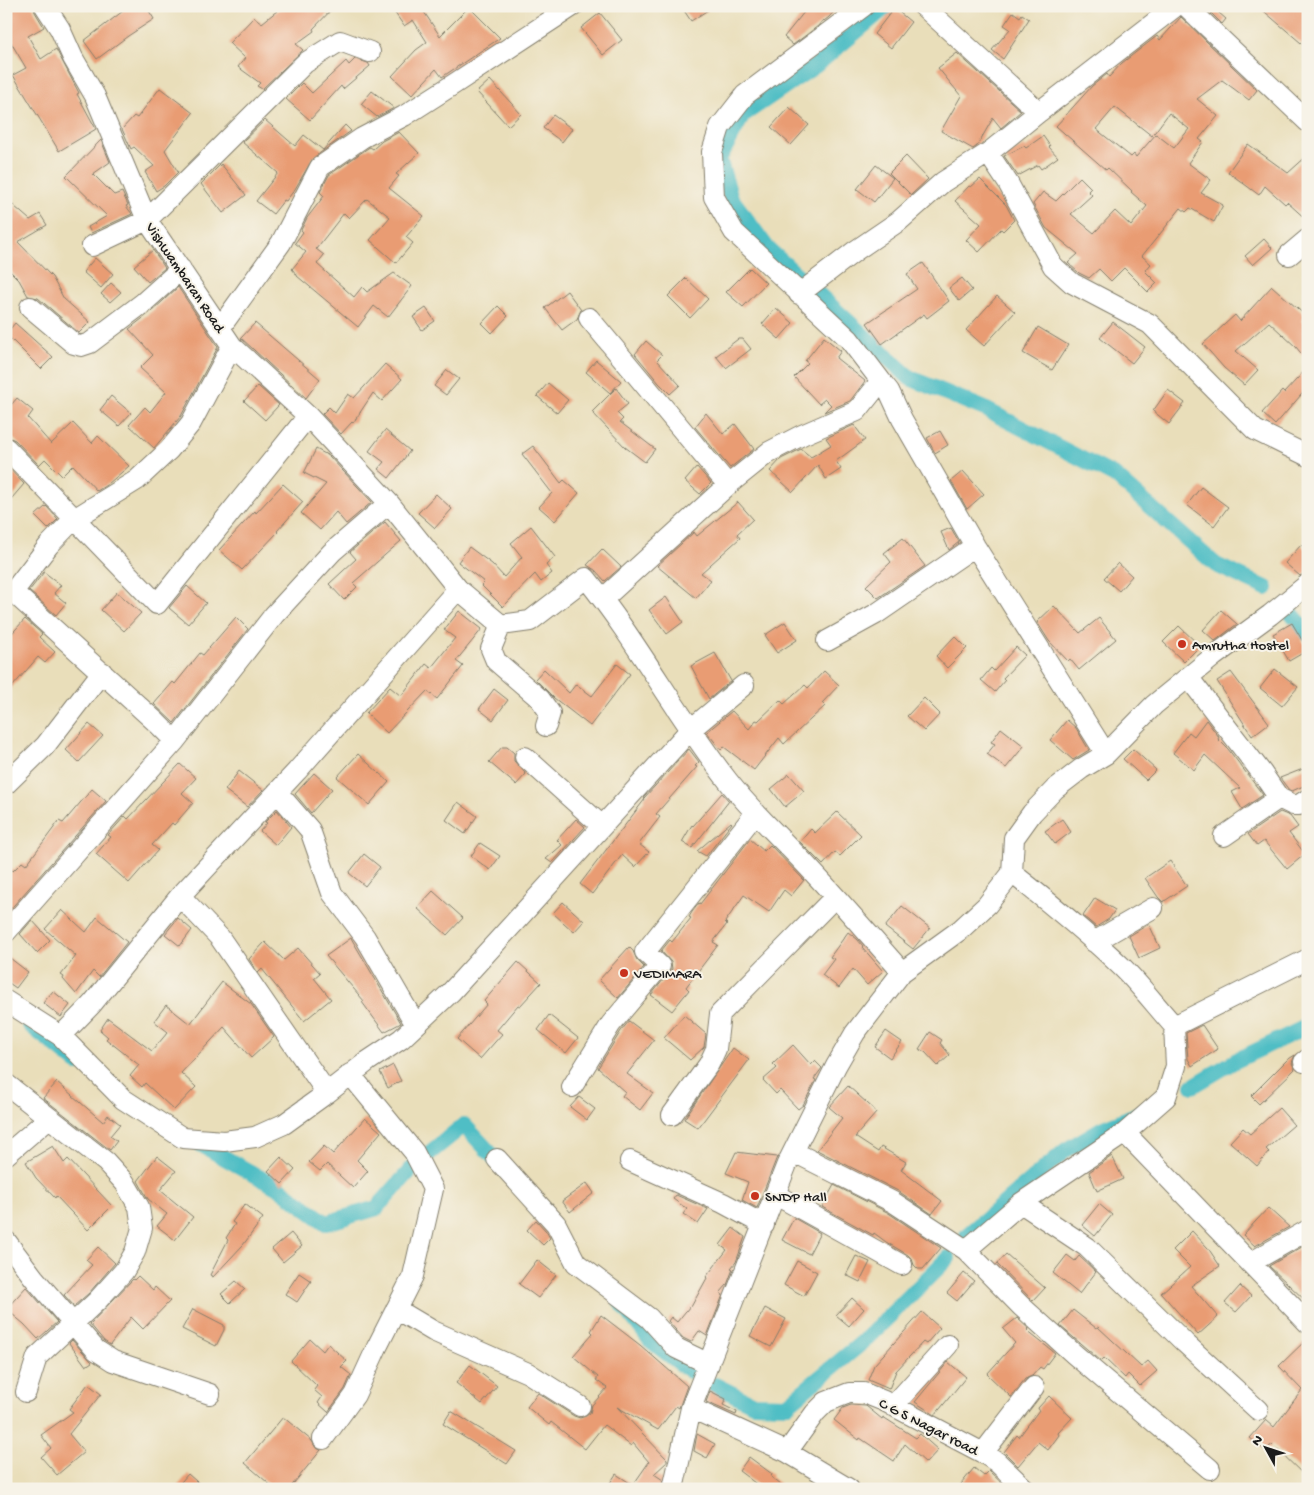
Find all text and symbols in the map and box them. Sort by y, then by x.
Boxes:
street label: Vishwambaran Road [140,219,229,338]
place label: Amrutha Hostel [1192,637,1289,655]
marker: Amrutha Hostel [1176,638,1188,650]
place label: VEDIMARA [633,966,702,984]
marker: VEDIMARA [618,967,630,979]
place label: SNDP Hall [765,1189,827,1207]
marker: SNDP Hall [749,1190,761,1202]
street label: C G S Nagar road [875,1395,982,1461]
north arrow [1242,1422,1292,1472]
text: N [1249,1432,1267,1450]

